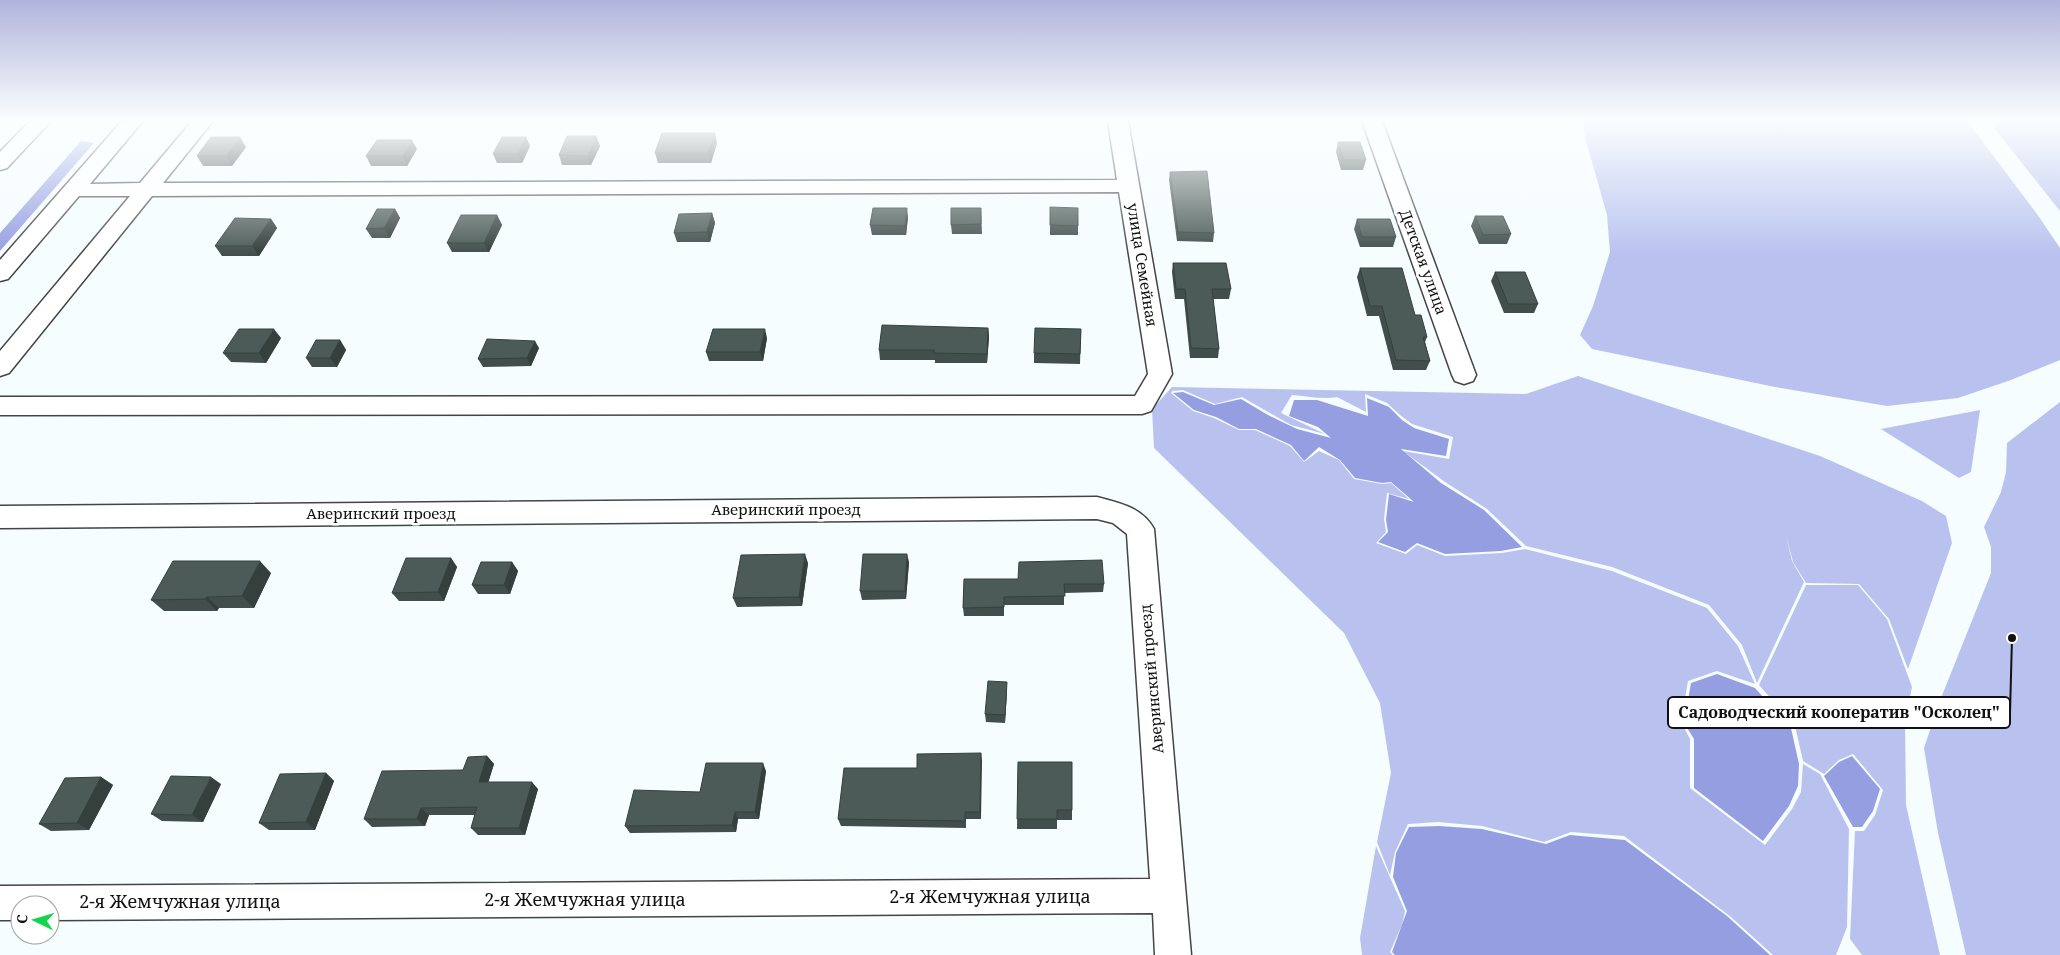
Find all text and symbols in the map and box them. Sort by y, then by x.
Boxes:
street label: улица Семейная [1123,201,1163,328]
street label: Детская улица [1396,206,1452,317]
street label: Аверинский проезд [711,499,861,519]
street label: Аверинский проезд [306,503,456,523]
street label: Аверинский проезд [1135,604,1167,754]
callout: Садоводческий кооператив "Осколец" [1668,697,2010,728]
text: Садоводческий кооператив "Осколец" [1678,701,2000,723]
street label: 2-я Жемчужная улица [889,884,1091,908]
street label: 2-я Жемчужная улица [484,887,686,911]
street label: 2-я Жемчужная улица [79,889,281,913]
north arrow [10,895,60,945]
text: С [12,913,31,924]

